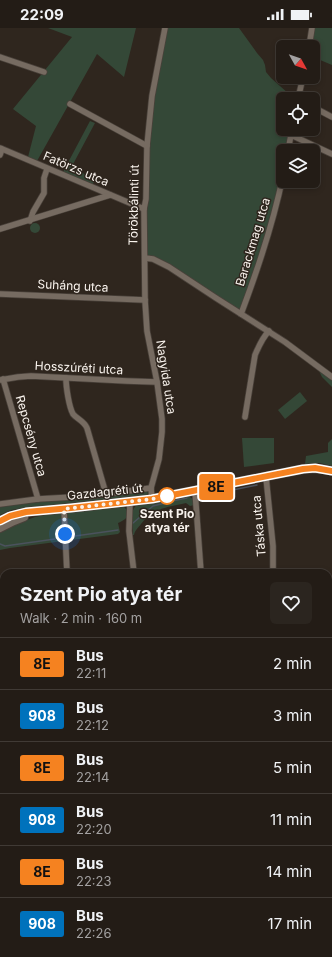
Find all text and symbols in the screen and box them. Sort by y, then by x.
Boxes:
text: 22:09 [20,5,64,24]
north arrow [276,40,320,84]
map controls [276,40,320,188]
button: locate [276,92,320,136]
button: layers [276,144,320,188]
street label: Fatörzs utca [41,148,111,189]
street label: Törökbálinti út [125,164,142,245]
street label: Barackmag utca [232,196,273,288]
street label: Suháng utca [37,276,109,295]
street label: Nagyida utca [153,339,180,415]
street label: Hosszúréti utca [34,358,124,377]
street label: Repcsény utca [13,394,50,478]
line badge: 8E [198,474,234,500]
text: 8E [207,478,225,495]
street label: Gazdagréti út [66,480,144,503]
marker: Szent Pio atya tér [158,487,176,505]
street label: Táska utca [248,495,269,557]
place label: Szent Pio atya tér [140,506,194,535]
your location [55,524,75,544]
button: heart [270,582,312,624]
text: Szent Pio atya tér [20,583,182,606]
text: Walk · 2 min · 160 m [20,610,142,626]
text: Bus [76,646,104,665]
text: 2 min [273,654,312,673]
text: 8E [33,655,51,672]
text: 22:11 [76,665,106,681]
text: Bus [76,698,104,717]
text: 3 min [273,706,312,725]
text: 908 [28,707,56,724]
text: 22:12 [76,717,109,733]
text: Bus [76,750,104,769]
text: 5 min [273,758,312,777]
text: 8E [33,759,51,776]
text: 22:14 [76,769,109,785]
text: Bus [76,802,104,821]
text: 11 min [270,810,312,829]
text: 908 [28,811,56,828]
text: 22:20 [76,821,112,837]
text: Bus [76,854,104,873]
text: 14 min [266,862,312,881]
text: 8E [33,863,51,880]
text: 22:23 [76,873,112,889]
text: Bus [76,906,104,925]
text: 17 min [268,914,312,933]
text: 908 [28,915,56,932]
text: 22:26 [76,925,112,941]

